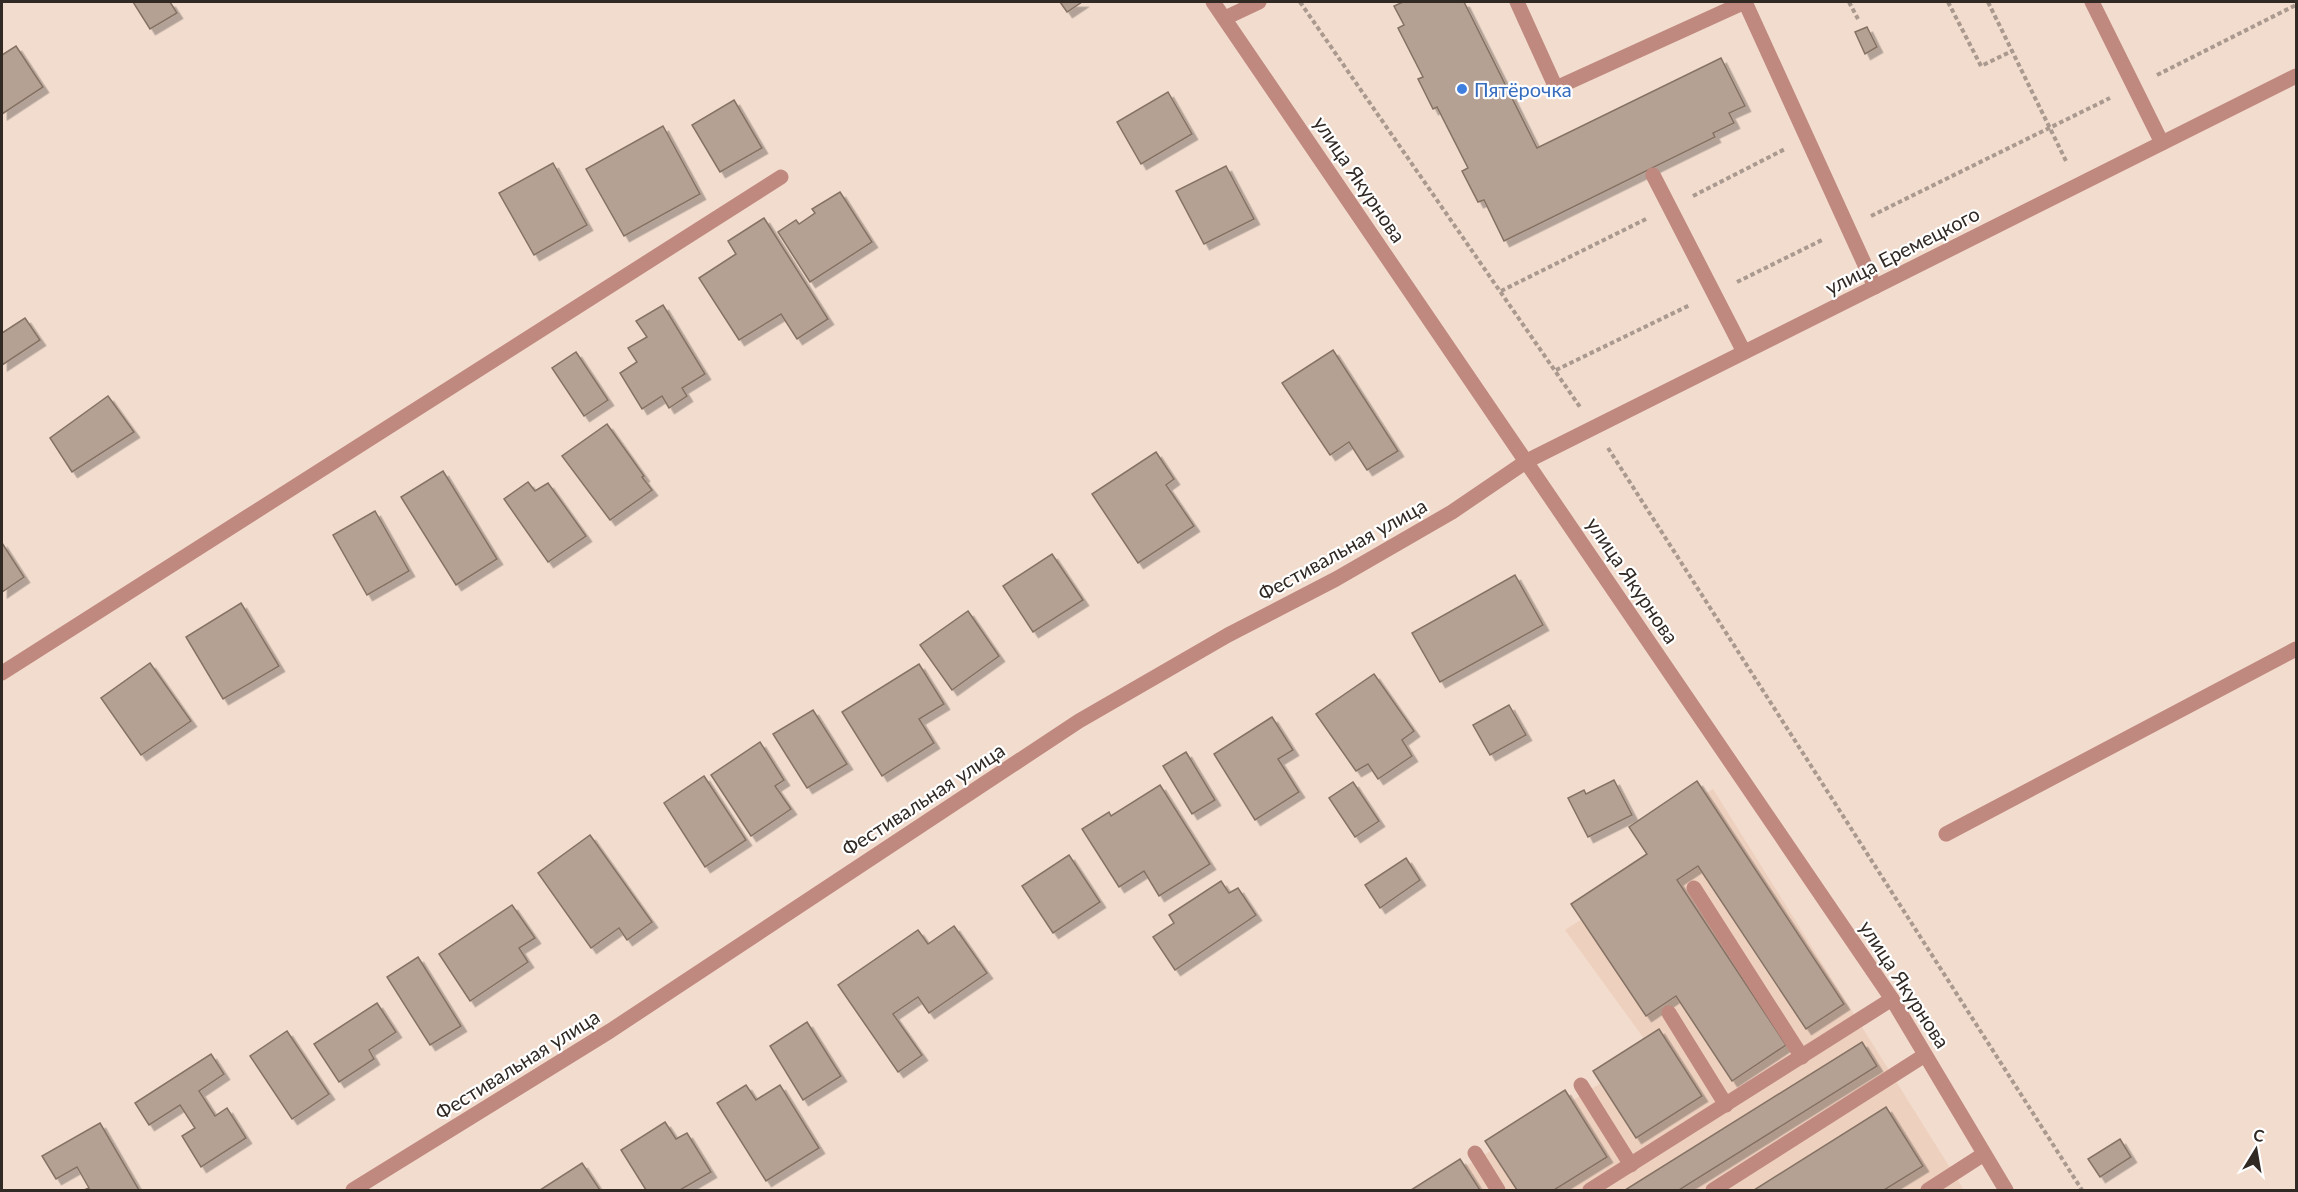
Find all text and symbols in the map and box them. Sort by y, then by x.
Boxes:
place label: Пятёрочка [1474,77,1572,101]
marker: Пятёрочка [1455,82,1469,96]
street label: улица Якурнова [1309,111,1411,247]
street label: улица Еремецкого [1821,201,1983,299]
street label: Фестивальная улица [1253,493,1431,605]
street label: улица Якурнова [1582,512,1684,648]
street label: Фестивальная улица [837,737,1009,861]
street label: улица Якурнова [1855,916,1955,1052]
street label: Фестивальная улица [430,1004,604,1124]
north arrow [2226,1120,2286,1180]
text: С [2252,1124,2266,1145]

